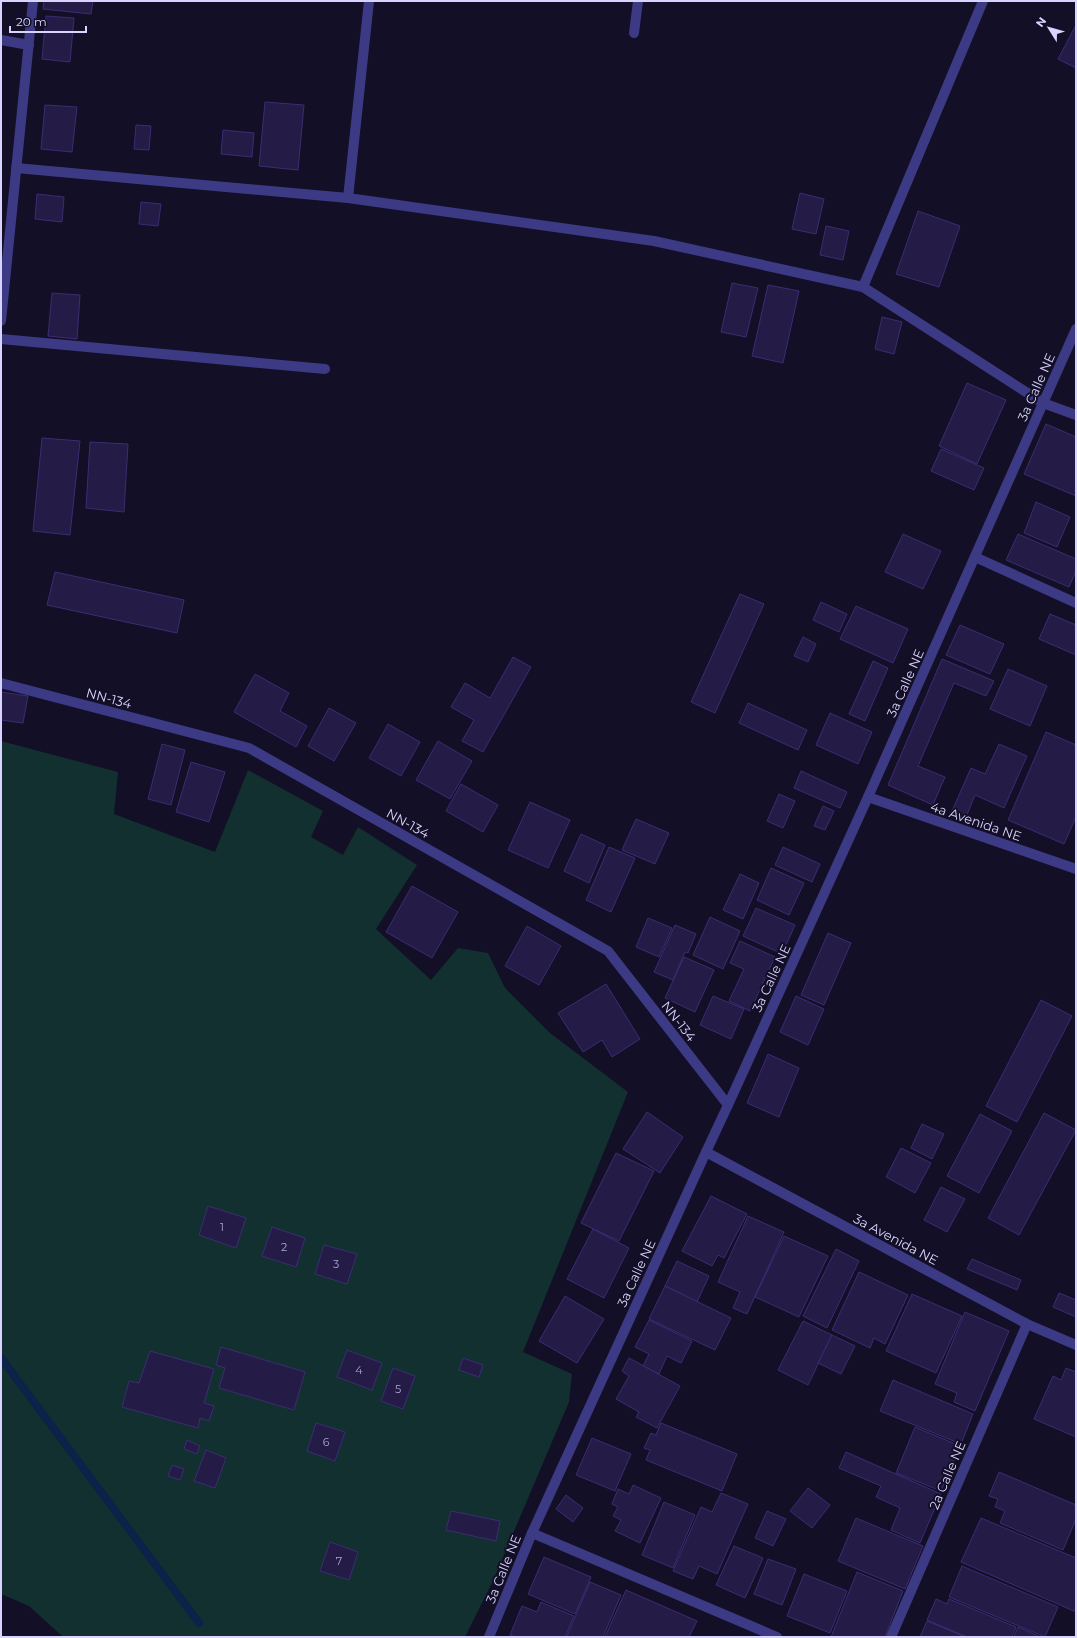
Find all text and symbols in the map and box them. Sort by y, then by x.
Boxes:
scale bar [10,8,86,34]
north arrow [1029,8,1069,48]
text: 20 m [16,14,47,29]
text: N [1033,14,1049,30]
street label: 3a Calle NE [1014,351,1058,423]
street label: 3a Calle NE [883,647,927,719]
street label: NN-134 [84,684,134,712]
street label: 4a Avenida NE [928,798,1024,844]
street label: NN-134 [384,805,433,841]
street label: 3a Calle NE [748,942,794,1014]
street label: NN-134 [658,998,700,1045]
street label: 3a Avenida NE [851,1210,941,1268]
house number: 1 [220,1220,224,1234]
street label: 3a Calle NE [613,1237,659,1309]
house number: 2 [281,1240,287,1254]
house number: 3 [333,1257,339,1271]
house number: 4 [355,1363,363,1377]
house number: 5 [395,1382,401,1396]
house number: 6 [323,1435,330,1449]
street label: 2a Calle NE [925,1438,969,1512]
street label: 3a Calle NE [482,1532,524,1606]
house number: 7 [336,1554,342,1568]

